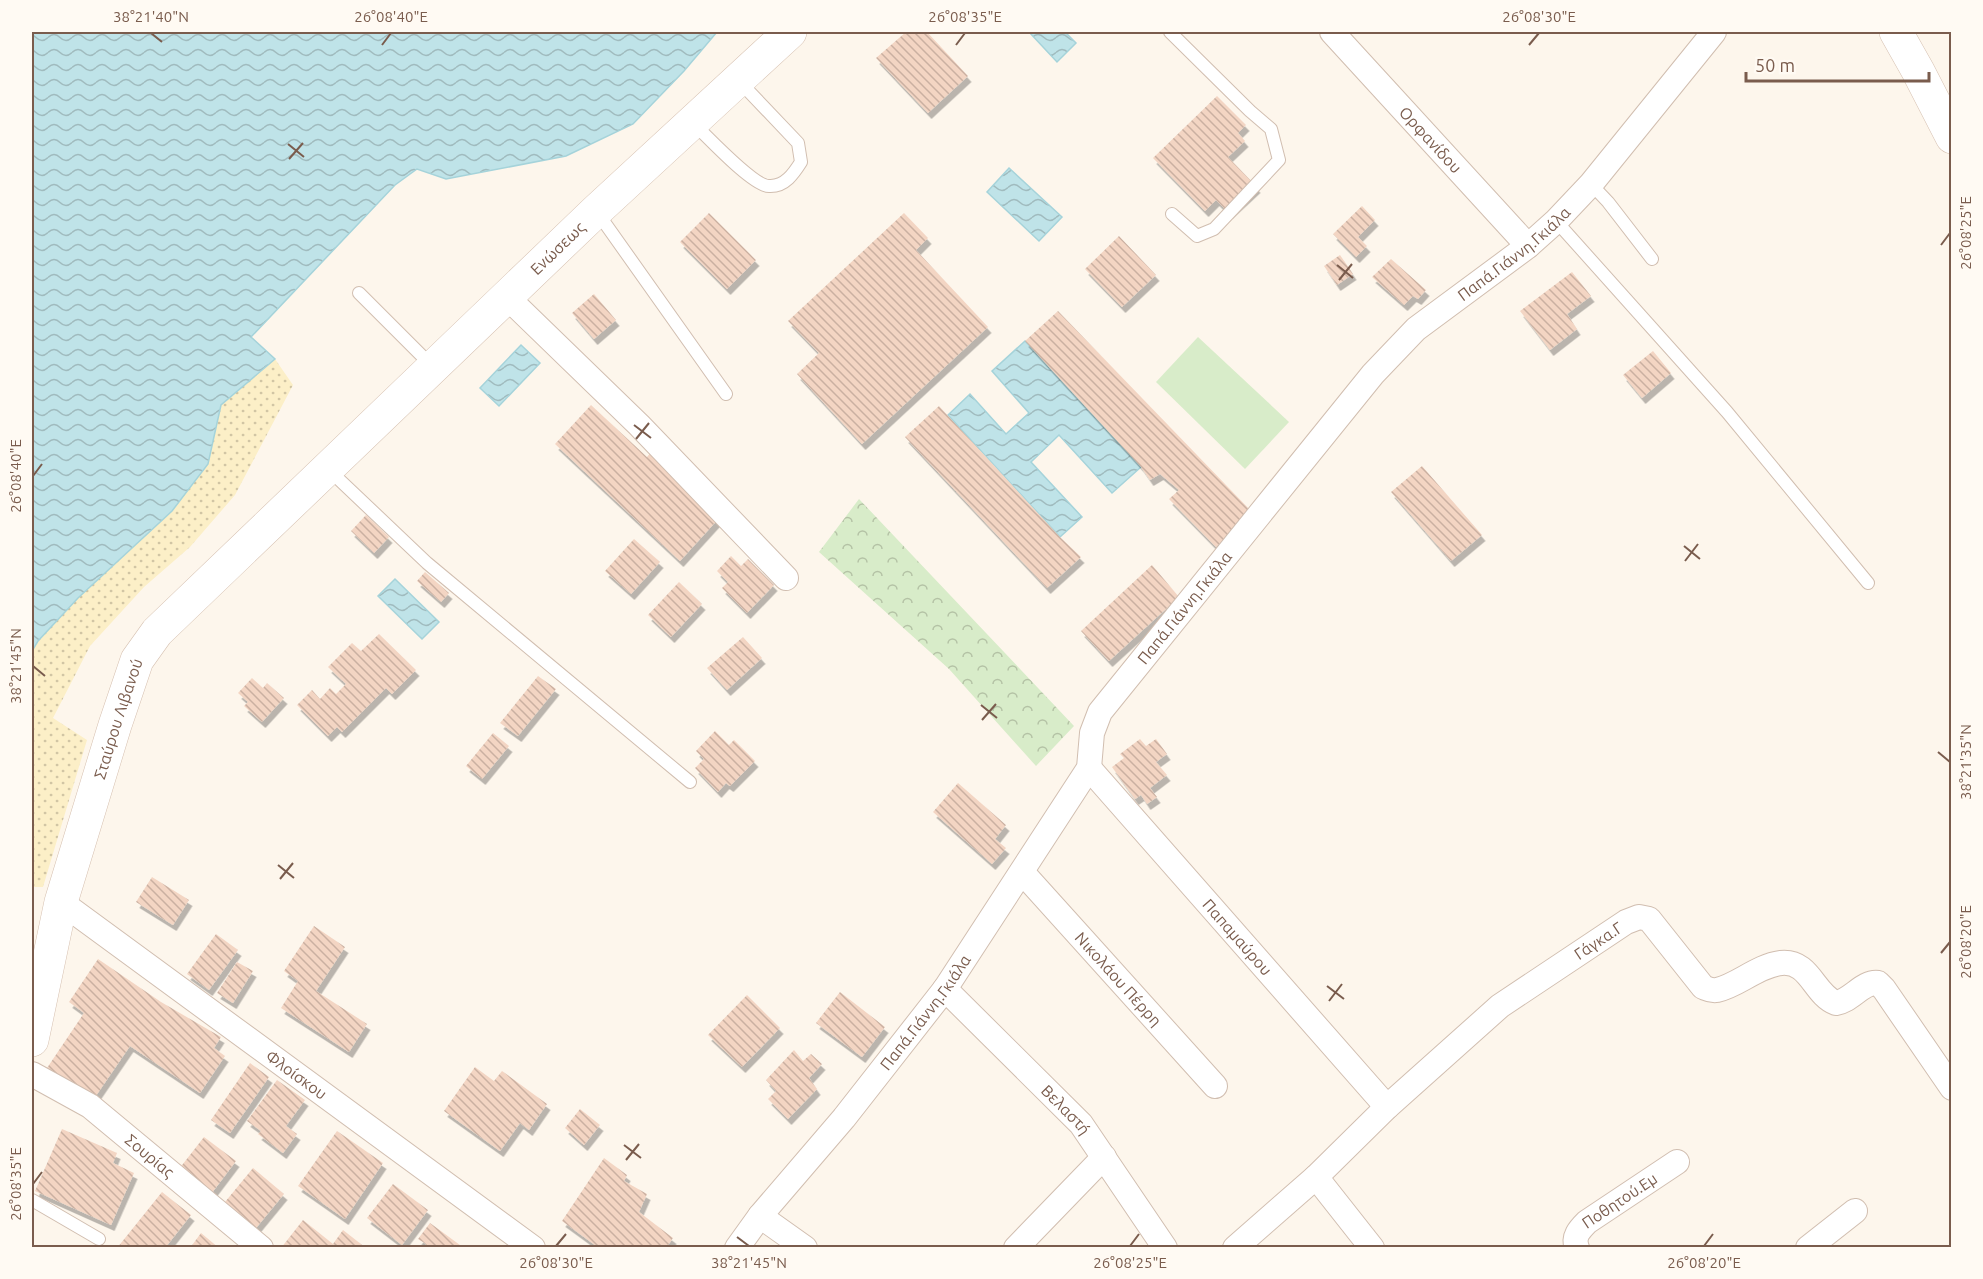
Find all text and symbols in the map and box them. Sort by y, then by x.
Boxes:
text: 38°21'40"N [113,8,189,25]
text: 26°08'40"E [354,8,428,25]
text: 26°08'35"E [928,8,1002,25]
text: 26°08'30"E [1502,8,1576,25]
scale bar [1746,45,1929,83]
text: 50 m [1755,55,1795,75]
street label: Ορφανίδου [1396,103,1465,177]
text: 26°08'25"E [1957,196,1974,270]
street label: Παπά.Γιάννη.Γκιάλα [1454,203,1574,304]
street label: Ενώσεως [527,218,589,278]
text: 26°08'40"E [7,439,24,513]
street label: Παπά.Γιάννη.Γκιάλα [1134,547,1235,667]
text: 38°21'45"N [7,628,24,704]
street label: Σταύρου Λιβανού [90,656,146,781]
text: 38°21'35"N [1957,724,1974,800]
street label: Παπαμαύρου [1199,895,1276,979]
text: 26°08'20"E [1957,905,1974,979]
street label: Γάγκα.Γ [1571,918,1626,963]
street label: Νικολάου Πέρρη [1071,928,1165,1030]
street label: Παπά.Γιάννη.Γκιάλα [876,951,974,1073]
street label: Φλοίσκου [262,1046,331,1103]
street label: Βελαστή [1038,1081,1094,1138]
street label: Σουρίας [122,1130,178,1182]
text: 26°08'35"E [7,1147,24,1221]
street label: Ποθητού.Εμ [1578,1169,1660,1232]
text: 26°08'30"E [519,1254,593,1271]
text: 38°21'45"N [711,1254,787,1271]
text: 26°08'25"E [1093,1254,1167,1271]
text: 26°08'20"E [1667,1254,1741,1271]

